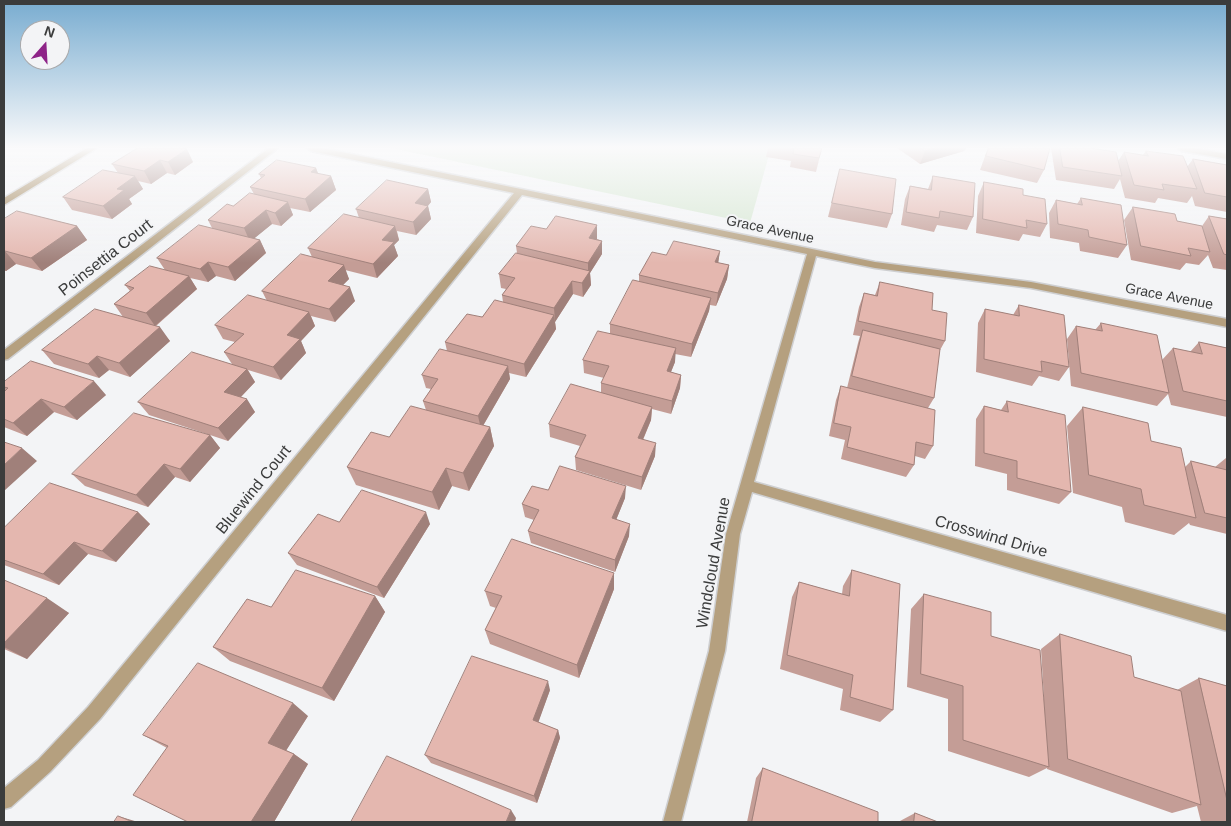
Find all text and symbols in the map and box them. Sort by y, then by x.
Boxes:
north arrow [20,20,70,70]
text: N [42,23,57,41]
street label: Grace Avenue [725,213,815,247]
street label: Poinsettia Court [55,215,157,301]
street label: Grace Avenue [1124,280,1214,314]
street label: Bluewind Court [212,442,296,538]
street label: Windcloud Avenue [693,496,735,630]
street label: Crosswind Drive [932,512,1050,562]

